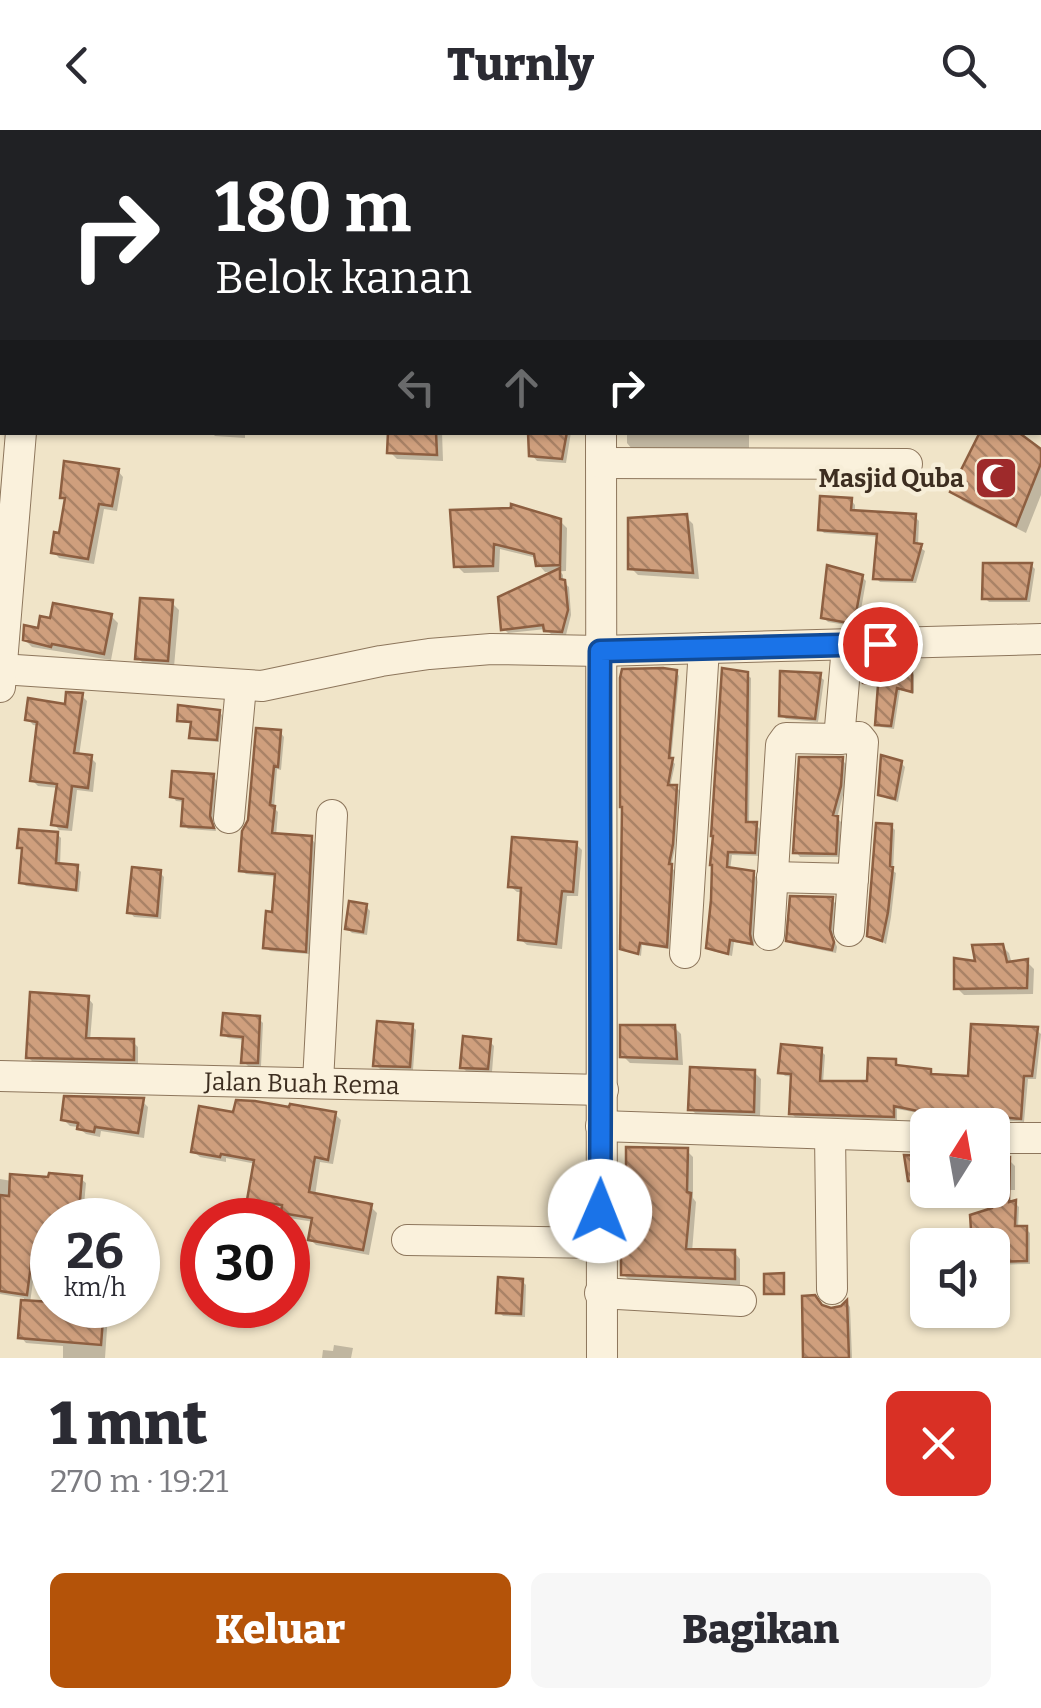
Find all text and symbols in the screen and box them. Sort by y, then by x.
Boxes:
icon: back [50,38,105,93]
text: Turnly [447,38,594,92]
icon: search [936,38,991,93]
text: 180 m [215,166,411,250]
icon: right [50,170,180,300]
text: Belok kanan [215,251,472,305]
icon: left [389,360,444,415]
icon: ahead [494,360,549,415]
icon: right [599,360,654,415]
mosque icon: Masjid Quba [973,455,1019,501]
place label: Masjid Quba [818,464,964,494]
pin [838,602,923,687]
icon: arrive [853,617,908,672]
street label: Jalan Buah Rema [203,1067,400,1101]
north arrow [910,1108,1010,1208]
map controls [910,1108,1010,1328]
position arrow [548,1159,652,1263]
speed limit sign: 30 [180,1198,310,1328]
text: 26 [66,1221,124,1281]
button: sound [910,1228,1010,1328]
text: km/h [64,1273,126,1303]
text: 1 mnt [50,1388,208,1460]
button: close [886,1391,991,1496]
text: 270 m · 19:21 [50,1462,228,1500]
button: Keluar [50,1573,511,1688]
button: Bagikan [531,1573,991,1688]

